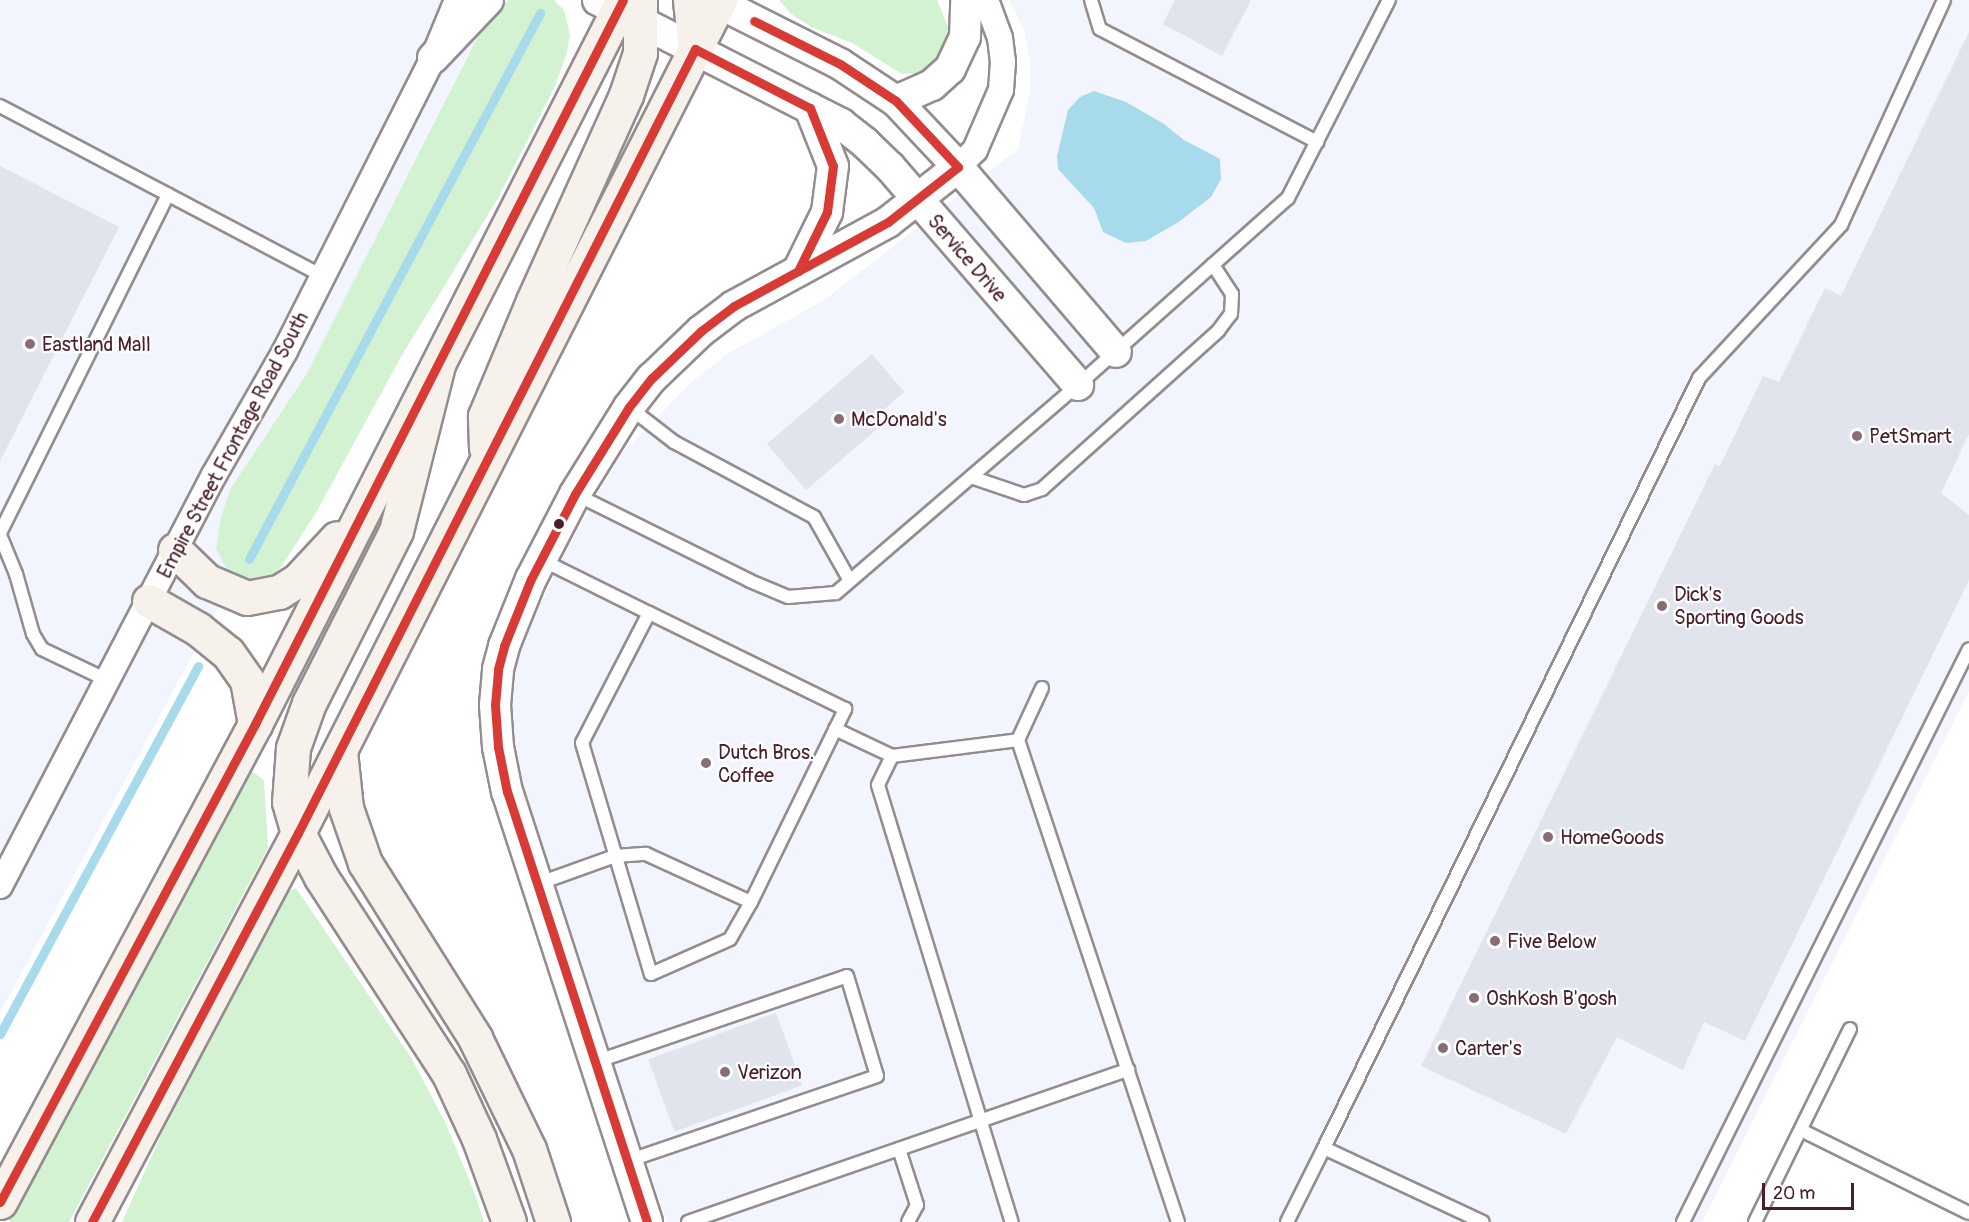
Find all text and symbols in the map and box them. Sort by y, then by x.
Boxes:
street label: Service Drive [922,209,1012,307]
street label: Empire Street Frontage Road South [152,308,314,582]
place label: Eastland Mall [42,332,151,356]
marker: Eastland Mall [23,337,37,351]
place label: McDonald's [851,407,947,431]
marker: McDonald's [832,412,846,426]
place label: PetSmart [1869,424,1952,448]
marker: PetSmart [1850,429,1864,443]
unlabelled marker [553,518,565,530]
place label: Dick's Sporting Goods [1674,582,1804,629]
marker: Dick's Sporting Goods [1655,599,1669,613]
place label: Dutch Bros. Coffee [718,740,814,787]
marker: Dutch Bros. Coffee [699,756,713,770]
place label: HomeGoods [1560,825,1664,849]
marker: HomeGoods [1541,830,1555,844]
place label: Five Below [1507,929,1596,953]
marker: Five Below [1488,934,1502,948]
place label: OshKosh B'gosh [1486,986,1617,1010]
marker: OshKosh B'gosh [1467,991,1481,1005]
place label: Carter's [1455,1036,1522,1060]
marker: Carter's [1436,1041,1450,1055]
place label: Verizon [737,1060,802,1084]
marker: Verizon [718,1065,732,1079]
scale bar [1765,1171,1856,1209]
text: 20 m [1773,1182,1815,1205]

